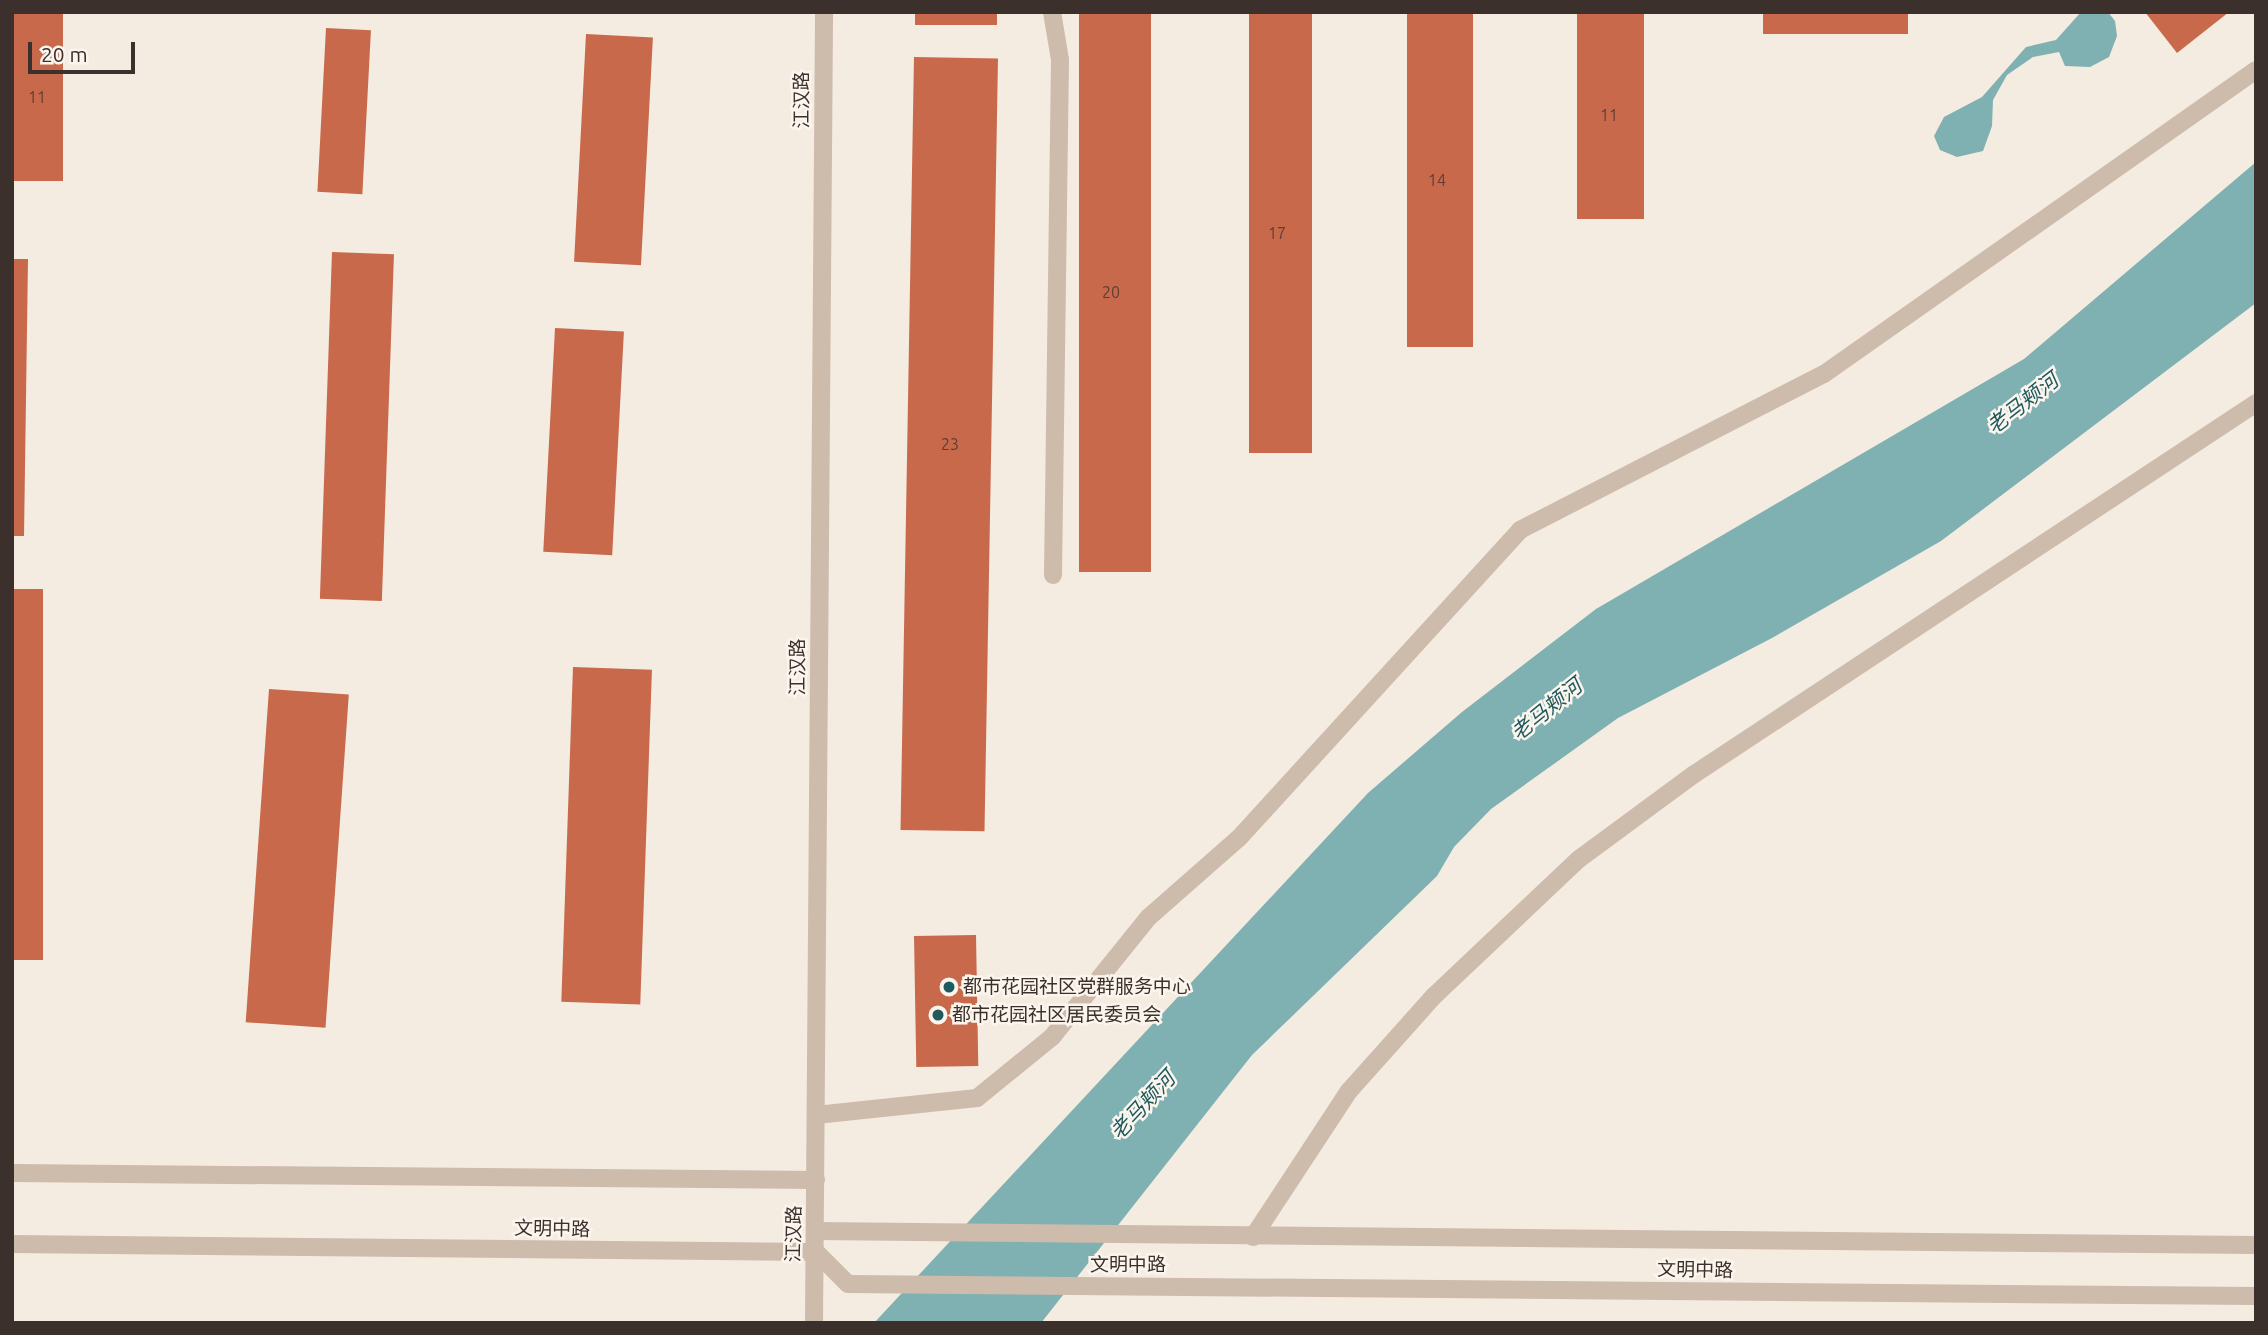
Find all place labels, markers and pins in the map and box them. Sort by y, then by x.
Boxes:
place label: 都市花园社区党群服务中心 [963,976,1191,998]
marker: 都市花园社区党群服务中心 [941,979,957,995]
place label: 都市花园社区居民委员会 [952,1004,1161,1026]
marker: 都市花园社区居民委员会 [930,1007,946,1023]

